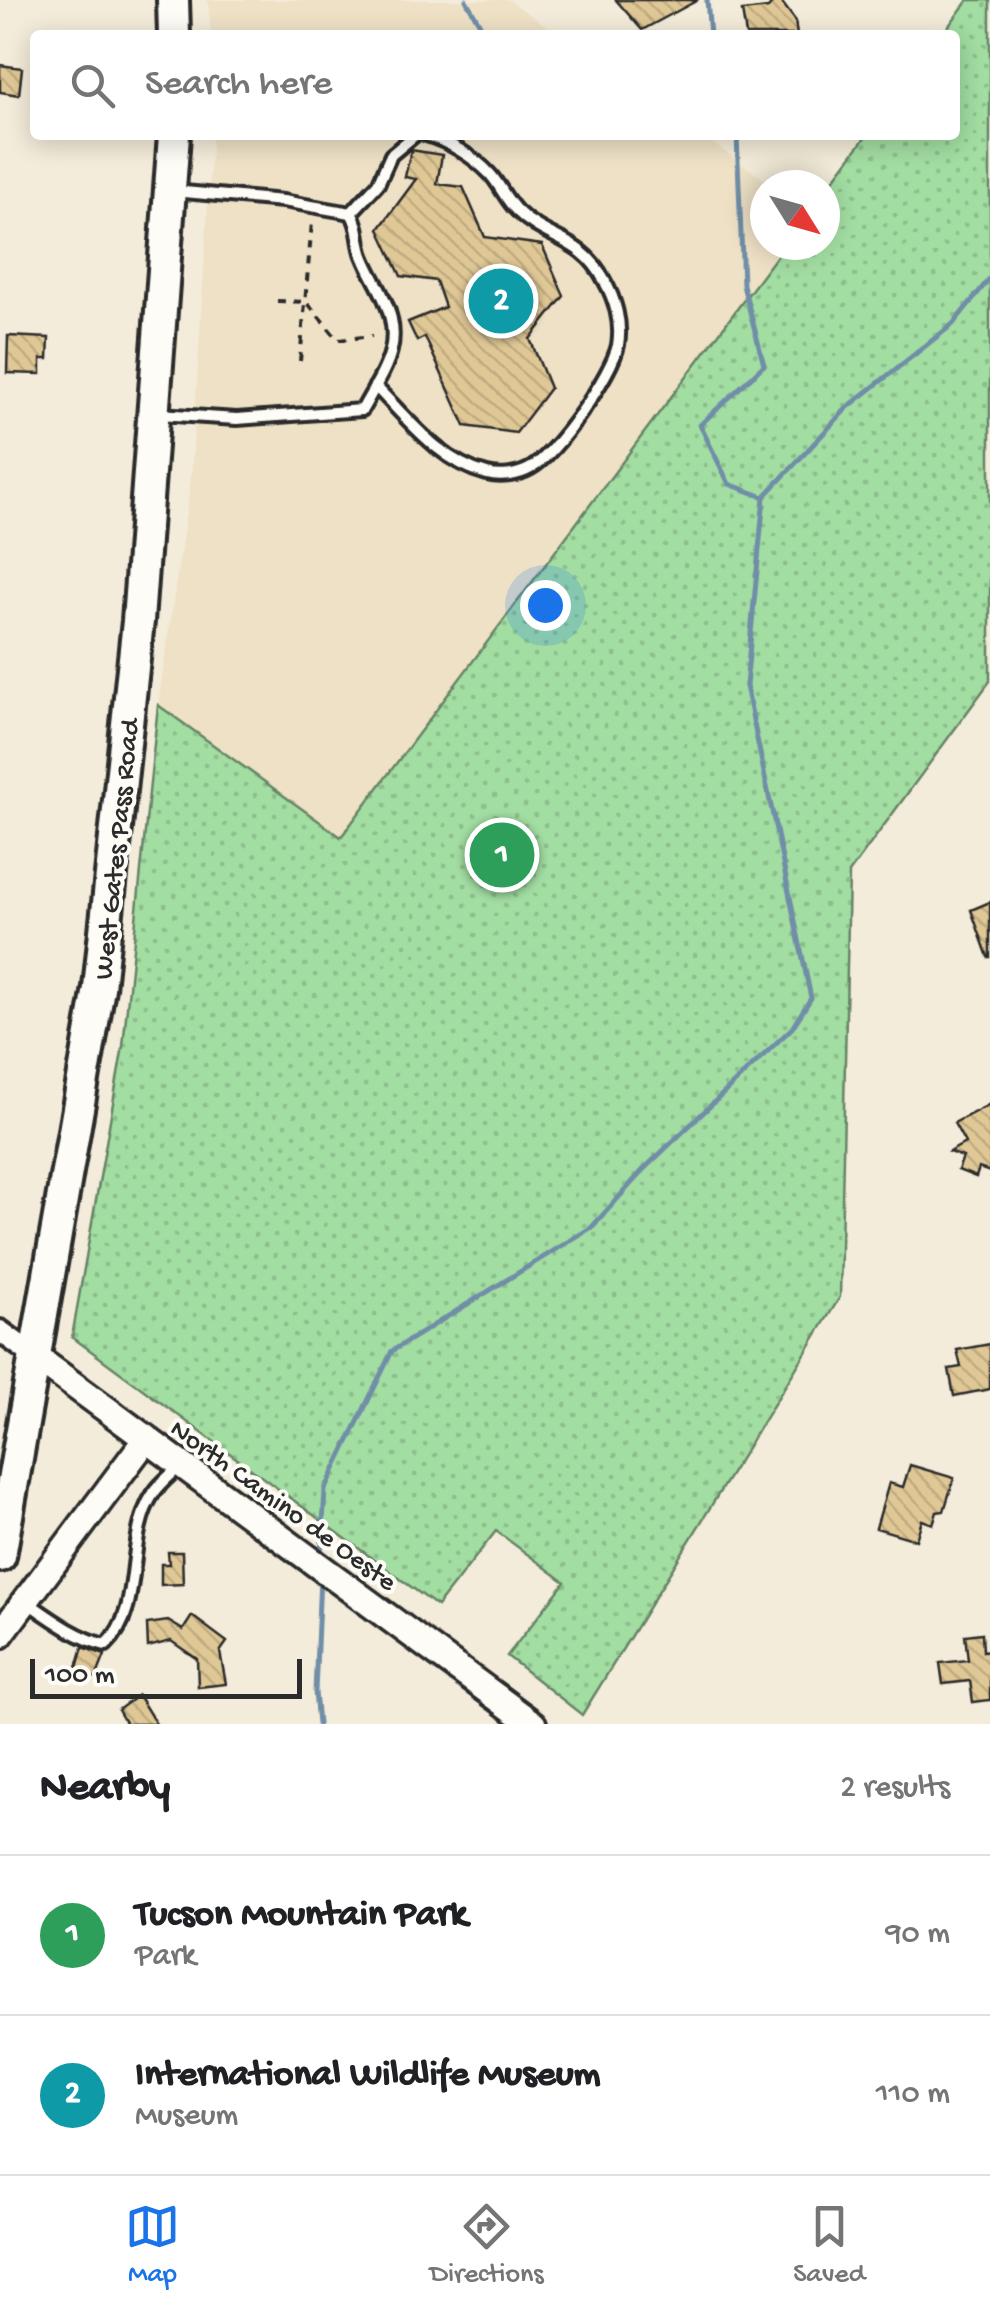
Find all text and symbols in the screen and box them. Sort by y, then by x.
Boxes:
search box [30,30,960,140]
icon: search [65,58,120,113]
text: Search here [145,63,332,107]
north arrow [750,170,840,260]
pin: 2 [468,264,534,338]
your location [520,580,571,631]
street label: West Gates Pass Road [88,715,149,982]
pin: 1 [470,818,534,892]
street label: North Camino de Oeste [163,1413,403,1600]
scale bar [30,1654,302,1698]
text: 100 m [45,1660,115,1693]
text: Nearby [40,1765,170,1814]
text: 2 results [840,1770,950,1808]
text: Tucson Mountain Park [135,1894,467,1938]
text: 1 [66,1916,79,1954]
text: 90 m [886,1916,950,1954]
text: Park [135,1938,196,1976]
text: International Wildlife Museum [135,2054,601,2098]
text: 2 [65,2076,80,2114]
text: 110 m [876,2076,950,2114]
text: Museum [135,2098,238,2136]
tab: Map [125,2199,180,2292]
tab: Directions [430,2199,544,2292]
tab: Saved [793,2199,865,2292]

